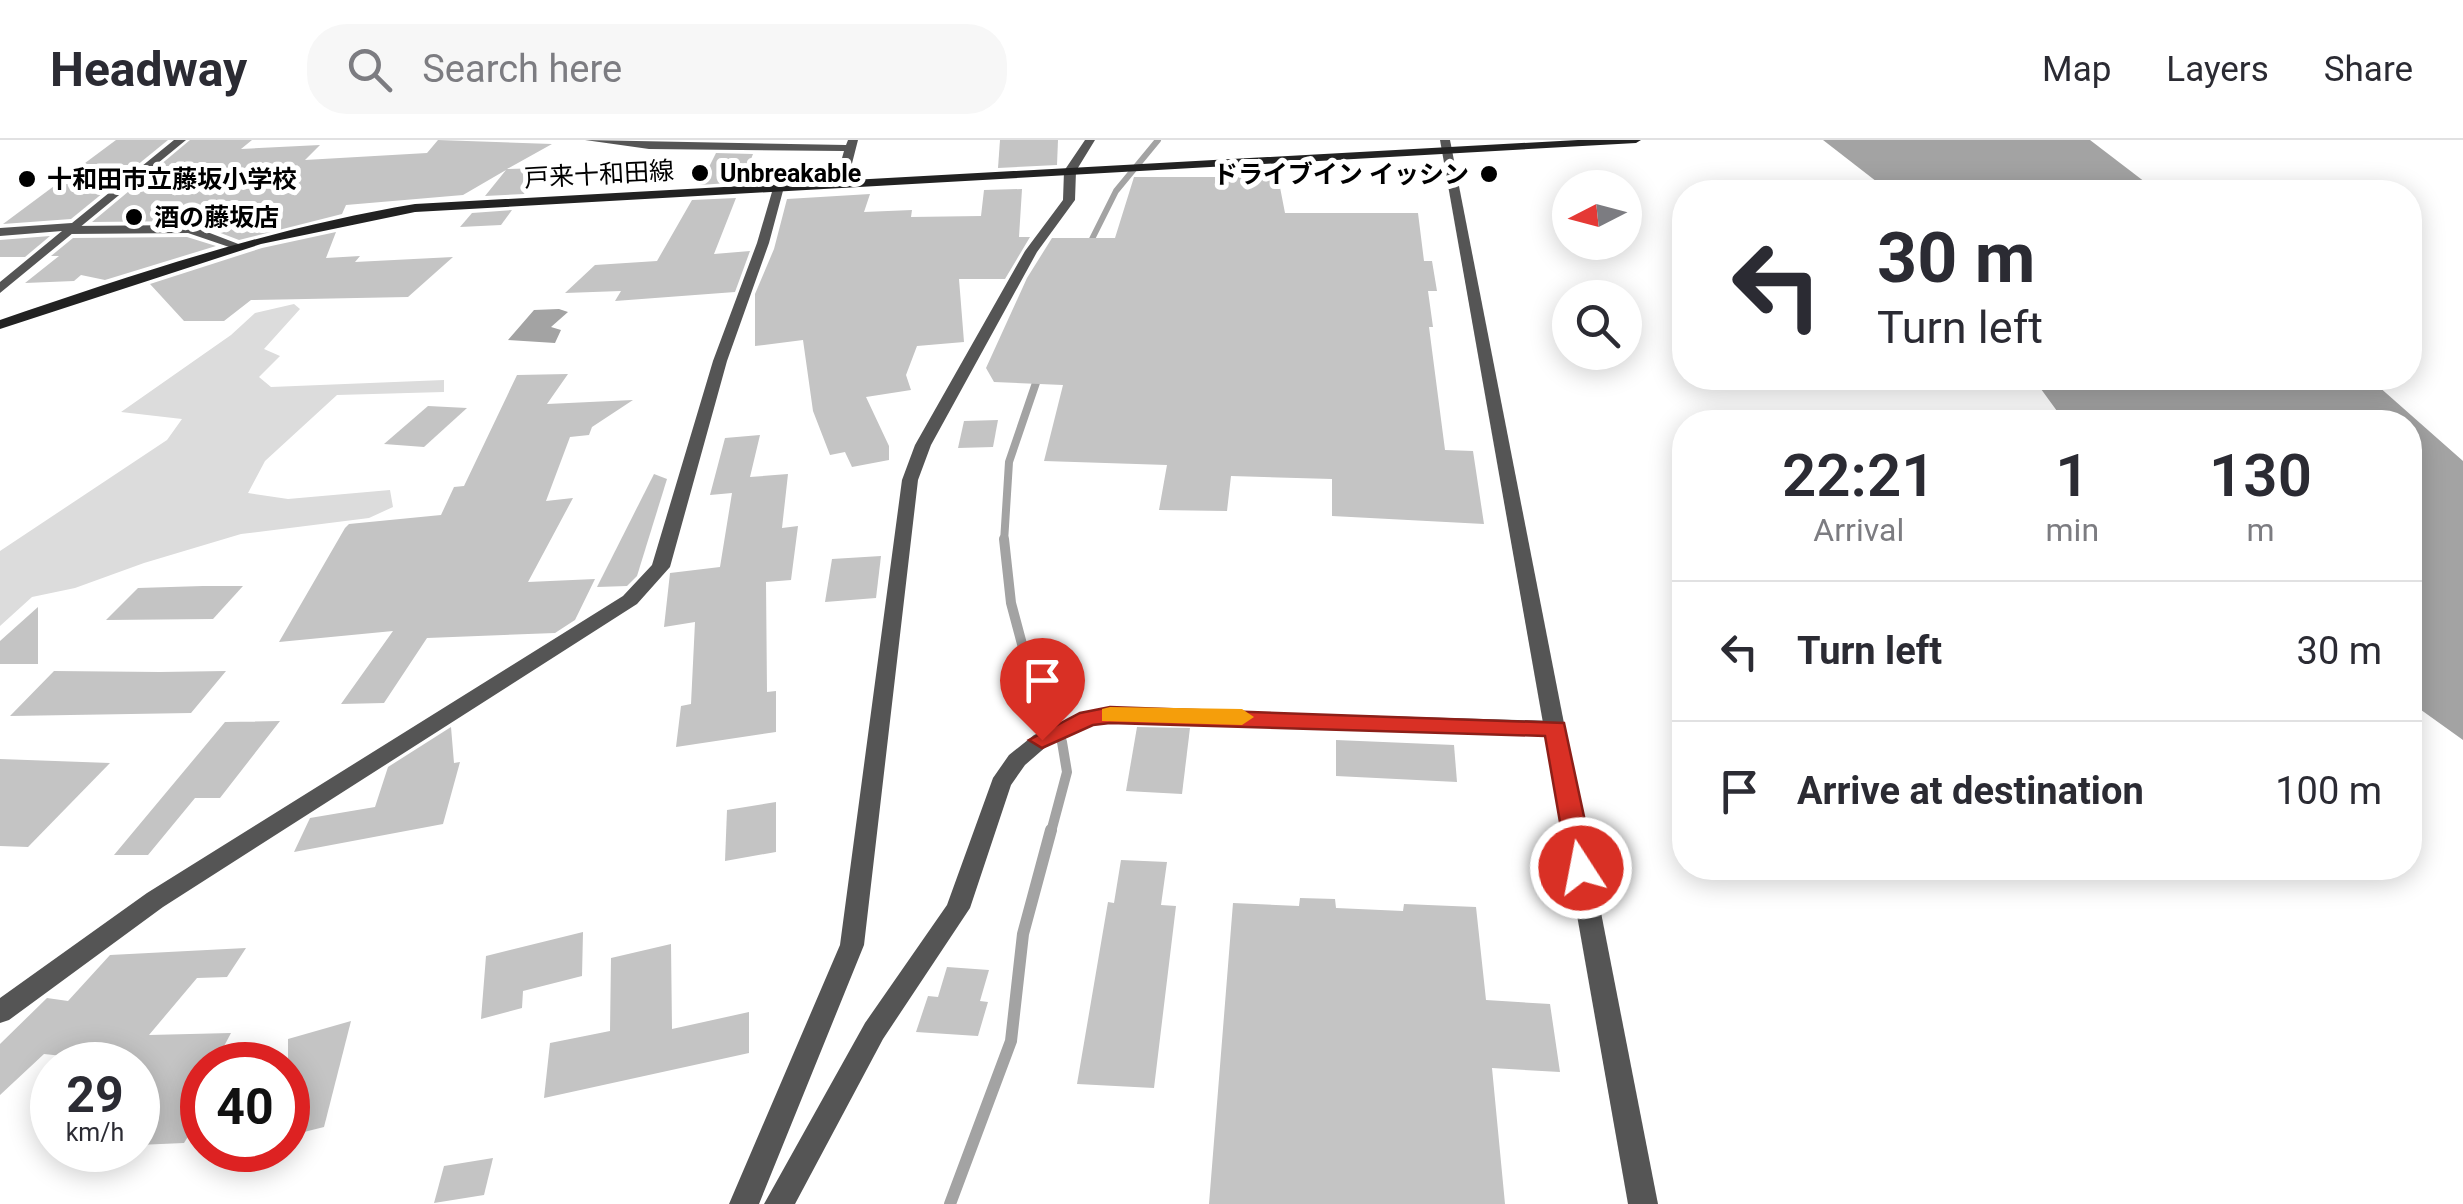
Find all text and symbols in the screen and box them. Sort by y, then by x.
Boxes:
search box [307,24,1007,114]
text: Headway [50,41,247,98]
icon: search [342,42,397,97]
text: Search here [422,47,622,91]
text: Map [2042,49,2111,90]
text: Layers [2166,49,2269,90]
text: Share [2324,49,2413,90]
street label: 戸来十和田線 [523,156,675,193]
place label: Unbreakable [720,159,861,188]
place label: ドライブイン イッシン [1213,160,1469,189]
marker: Unbreakable [689,162,711,184]
marker: ドライブイン イッシン [1478,163,1500,185]
place label: 十和田市立藤坂小学校 [47,165,297,194]
marker: 十和田市立藤坂小学校 [16,168,38,190]
north arrow [1552,170,1642,260]
map controls [1552,170,1642,370]
place label: 酒の藤坂店 [154,203,279,232]
marker: 酒の藤坂店 [123,206,145,228]
text: 30 m [1877,217,2035,299]
icon: left [1712,220,1842,350]
button: search [1552,280,1642,370]
text: Turn left [1877,301,2043,354]
text: 22:21 [1782,440,1936,511]
text: 1 [2055,440,2089,511]
text: 130 [2209,440,2312,511]
text: Arrival [1813,511,1904,549]
text: min [2046,511,2099,549]
text: m [2246,511,2275,549]
icon: left [1712,624,1767,679]
text: Turn left [1797,629,1942,673]
text: 30 m [2297,629,2382,673]
pin [1000,638,1085,741]
icon: arrive [1015,653,1070,708]
icon: arrive [1712,764,1767,819]
text: Arrive at destination [1797,769,2144,813]
text: 100 m [2275,769,2382,813]
position arrow [1529,816,1633,920]
speed limit sign: 40 [180,1042,310,1172]
text: 29 [66,1066,124,1124]
text: km/h [66,1118,124,1147]

